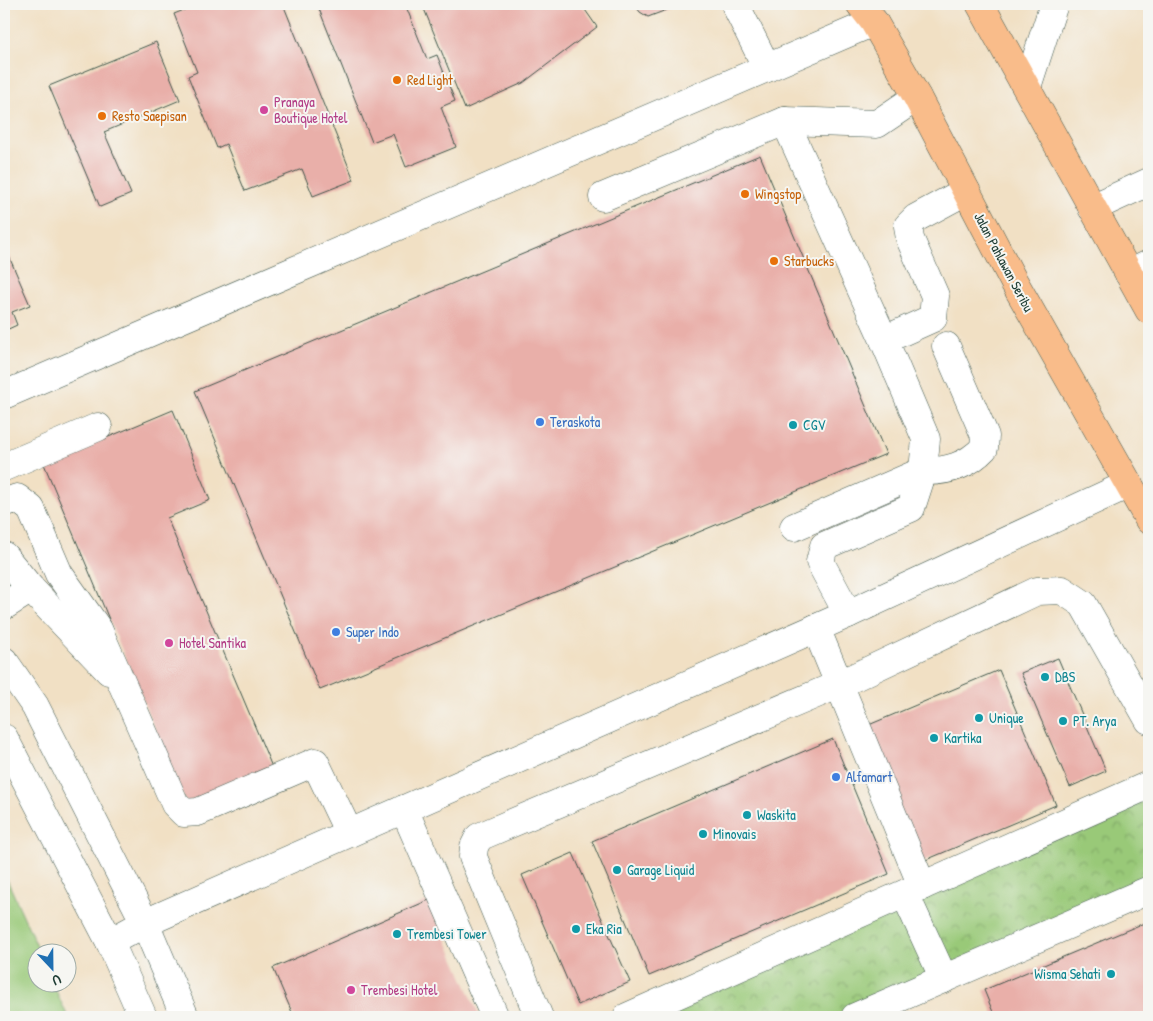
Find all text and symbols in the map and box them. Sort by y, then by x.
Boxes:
place label: Red Light [407,70,453,90]
marker: Red Light [391,74,403,86]
place label: Pranaya Boutique Hotel [274,92,348,128]
marker: Pranaya Boutique Hotel [258,104,270,116]
place label: Resto Saepisan [112,106,187,126]
marker: Resto Saepisan [96,110,108,122]
place label: Wingstop [755,184,801,204]
marker: Wingstop [739,188,751,200]
street label: Jalan Pahlawan Seribu [970,209,1039,315]
place label: Starbucks [784,251,834,270]
marker: Starbucks [768,255,780,267]
place label: Teraskota [550,412,601,431]
place label: CGV [803,415,825,434]
marker: Teraskota [534,416,546,428]
marker: CGV [787,419,799,431]
place label: Super Indo [346,622,399,642]
marker: Super Indo [330,626,342,638]
place label: Hotel Santika [179,633,247,652]
marker: Hotel Santika [163,637,175,649]
place label: DBS [1055,667,1076,686]
marker: DBS [1039,671,1051,683]
place label: Unique [989,708,1024,728]
place label: PT. Arya [1073,711,1117,731]
marker: Unique [973,712,985,724]
marker: PT. Arya [1057,715,1069,727]
place label: Kartika [944,728,982,747]
marker: Kartika [928,732,940,744]
place label: Alfamart [846,767,892,786]
marker: Alfamart [830,771,842,783]
place label: Waskita [757,805,796,824]
marker: Waskita [741,809,753,821]
place label: Minovais [713,824,756,843]
marker: Minovais [697,828,709,840]
place label: Garage Liquid [627,860,695,880]
marker: Garage Liquid [611,864,623,876]
place label: Eka Ria [586,919,622,938]
marker: Eka Ria [570,923,582,935]
place label: Trembesi Tower [407,924,487,943]
marker: Trembesi Tower [391,928,403,940]
north arrow [28,944,78,994]
place label: Wisma Sehati [1034,964,1101,983]
marker: Wisma Sehati [1105,968,1117,980]
text: U [50,970,64,991]
place label: Trembesi Hotel [361,980,438,999]
marker: Trembesi Hotel [345,984,357,996]

